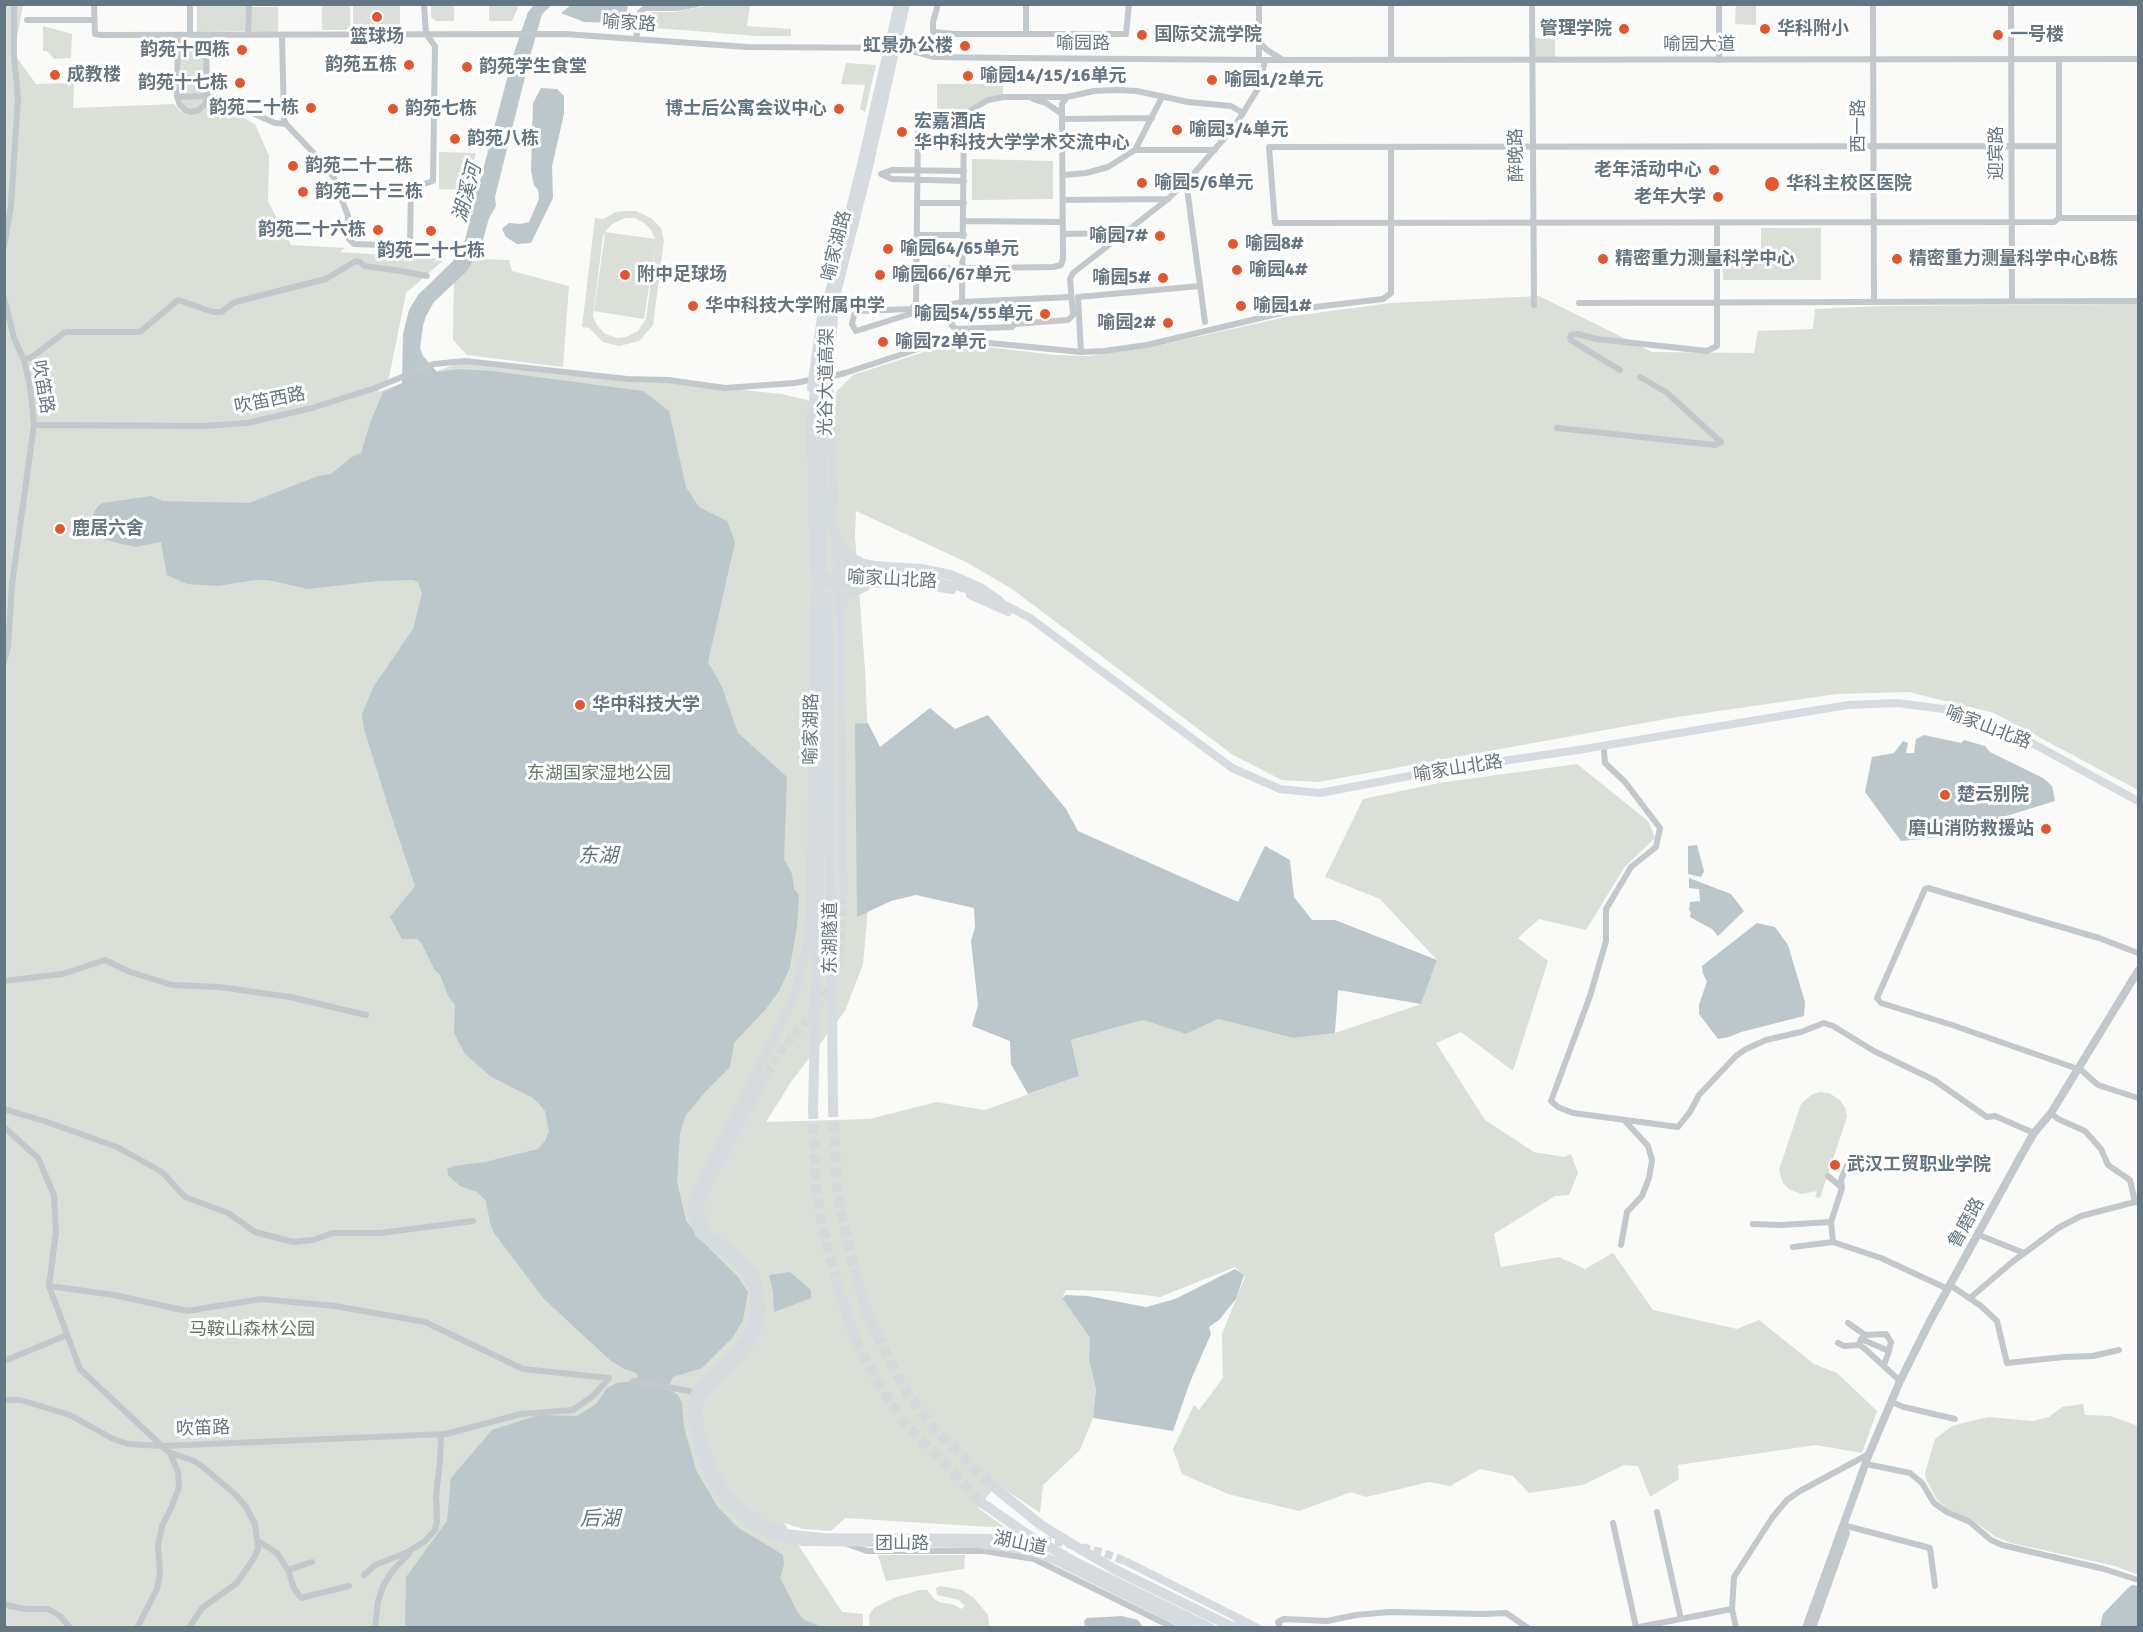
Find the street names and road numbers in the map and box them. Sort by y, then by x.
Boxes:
street label: 喻家路 [601,11,657,37]
street label: 喻园路 [1056,33,1110,55]
street label: 喻园大道 [1663,34,1735,56]
street label: 西一路 [1848,99,1870,153]
street label: 迎宾路 [1986,126,2008,180]
street label: 醉晚路 [1506,128,1528,182]
street label: 喻家湖路 [818,208,856,284]
street label: 光谷大道高架 [815,328,839,436]
street label: 吹笛路 [27,359,57,415]
street label: 吹笛西路 [233,384,307,418]
street label: 喻家山北路 [846,567,938,593]
street label: 喻家湖路 [801,693,823,765]
street label: 喻家山北路 [1942,702,2034,754]
street label: 喻家山北路 [1412,751,1504,787]
street label: 东湖隧道 [820,902,842,974]
street label: 鲁磨路 [1944,1194,1990,1252]
street label: 吹笛路 [176,1417,230,1441]
street label: 湖山道 [991,1528,1049,1560]
street label: 团山路 [875,1533,929,1555]

